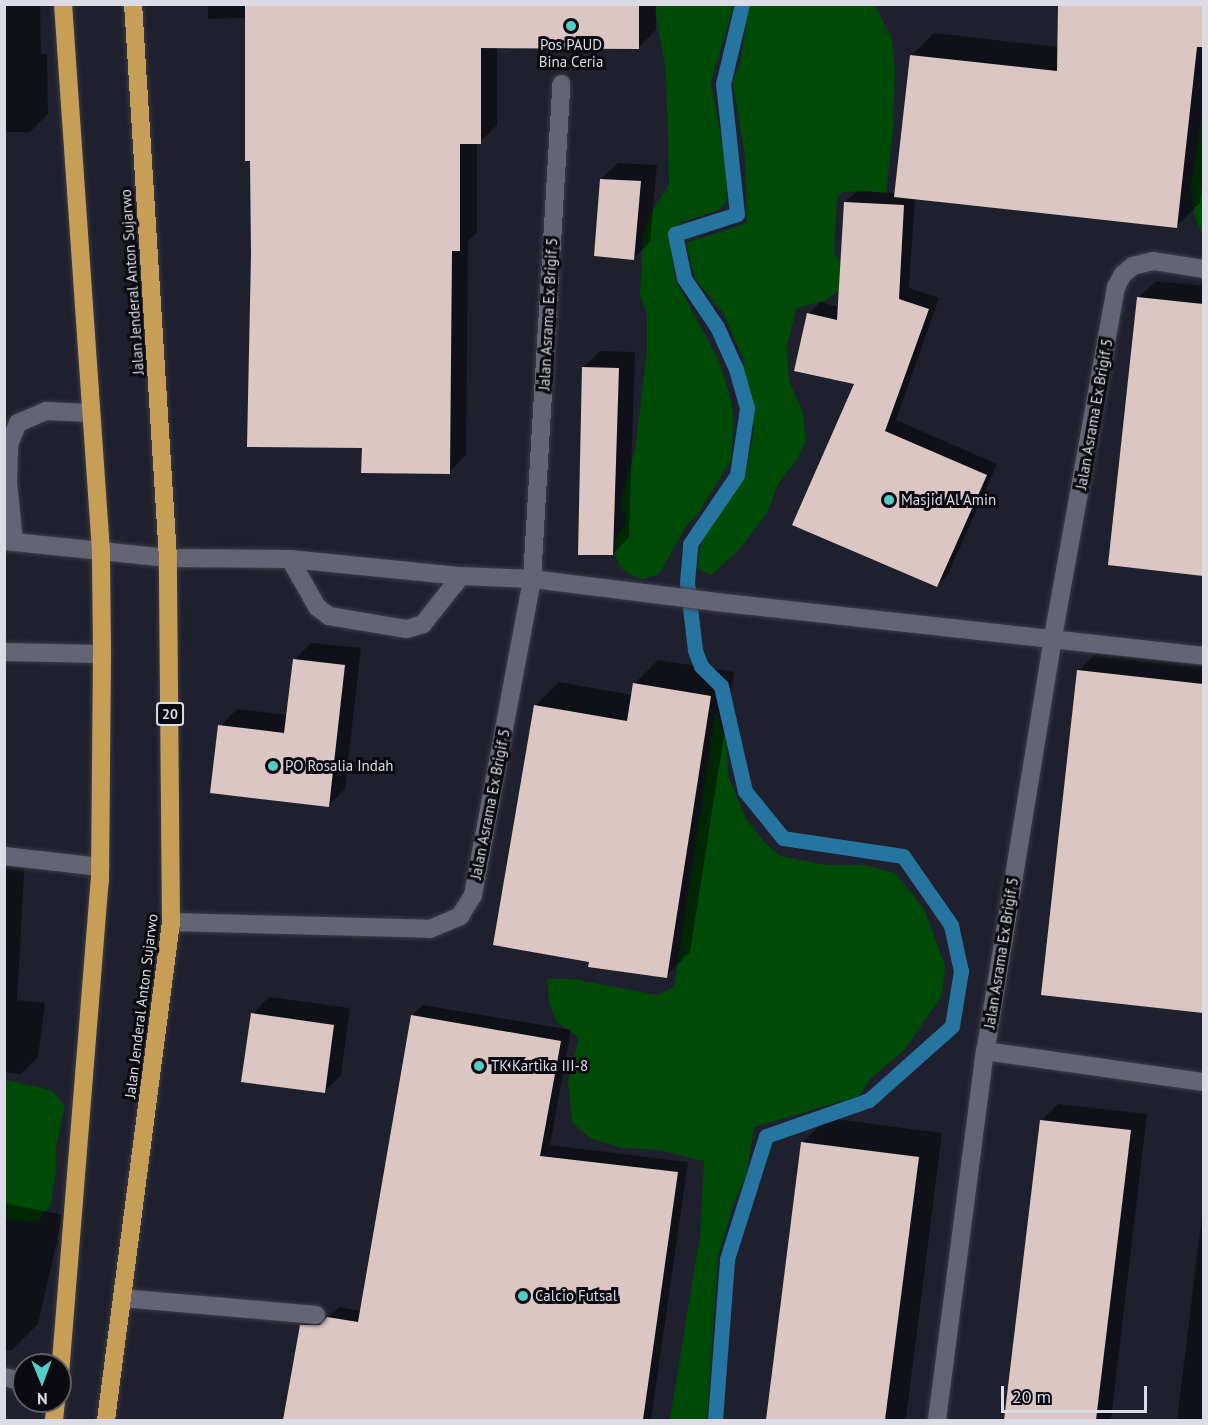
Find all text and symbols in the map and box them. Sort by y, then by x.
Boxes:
marker: Pos PAUD Bina Ceria [564,19,578,33]
place label: Pos PAUD Bina Ceria [539,35,603,70]
street label: Jalan Jenderal Anton Sujarwo [117,188,147,376]
street label: Jalan Asrama Ex Brigif 5 [535,237,561,391]
street label: Jalan Asrama Ex Brigif 5 [1072,337,1116,491]
place label: Masjid Al Amin [901,491,997,509]
marker: Masjid Al Amin [882,493,896,507]
road number: 20 [155,703,185,725]
street label: Jalan Asrama Ex Brigif 5 [466,727,514,881]
place label: PO Rosalia Indah [285,757,394,775]
marker: PO Rosalia Indah [266,759,280,773]
street label: Jalan Asrama Ex Brigif 5 [980,876,1022,1030]
street label: Jalan Jenderal Anton Sujarwo [121,912,161,1100]
place label: TK Kartika III-8 [491,1057,589,1075]
marker: TK Kartika III-8 [472,1059,486,1073]
place label: Calcio Futsal [535,1287,617,1305]
marker: Calcio Futsal [516,1289,530,1303]
north arrow [12,1353,72,1413]
scale bar [1004,1374,1150,1412]
text: 20 m [1012,1385,1051,1408]
text: N [37,1389,48,1409]

